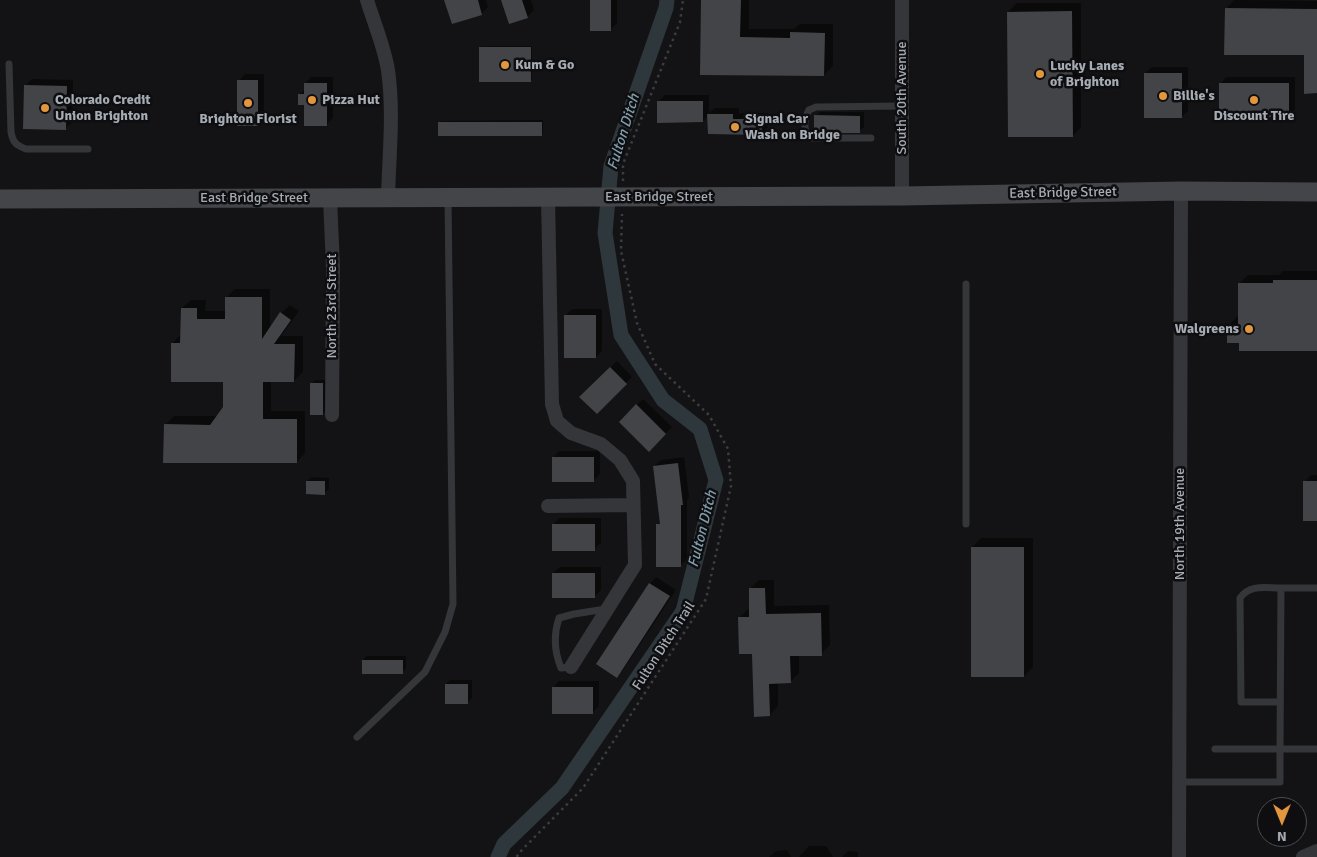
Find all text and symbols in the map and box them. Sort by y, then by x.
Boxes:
street label: South 20th Avenue [894,42,910,154]
place label: Kum & Go [515,57,574,73]
place label: Lucky Lanes of Brighton [1050,58,1124,90]
marker: Kum & Go [499,59,511,71]
marker: Lucky Lanes of Brighton [1034,68,1046,80]
place label: Billie's [1173,88,1215,104]
marker: Billie's [1157,90,1169,102]
place label: Colorado Credit Union Brighton [55,92,151,124]
place label: Pizza Hut [322,92,380,108]
water label: Fulton Ditch [604,92,644,172]
marker: Pizza Hut [306,94,318,106]
marker: Discount Tire [1248,94,1260,106]
marker: Brighton Florist [242,97,254,109]
marker: Colorado Credit Union Brighton [39,102,51,114]
place label: Discount Tire [1214,108,1294,124]
place label: Brighton Florist [199,111,297,127]
place label: Signal Car Wash on Bridge [745,111,840,144]
marker: Signal Car Wash on Bridge [729,121,741,133]
street label: East Bridge Street [1009,184,1117,202]
street label: East Bridge Street [605,189,713,205]
street label: East Bridge Street [200,190,308,206]
street label: North 23rd Street [324,254,340,358]
place label: Walgreens [1175,321,1239,337]
marker: Walgreens [1243,323,1255,335]
street label: North 19th Avenue [1172,468,1188,580]
water label: Fulton Ditch [685,489,721,569]
street label: Fulton Ditch Trail [629,598,699,694]
north arrow [1257,797,1307,847]
text: N [1277,828,1287,845]

